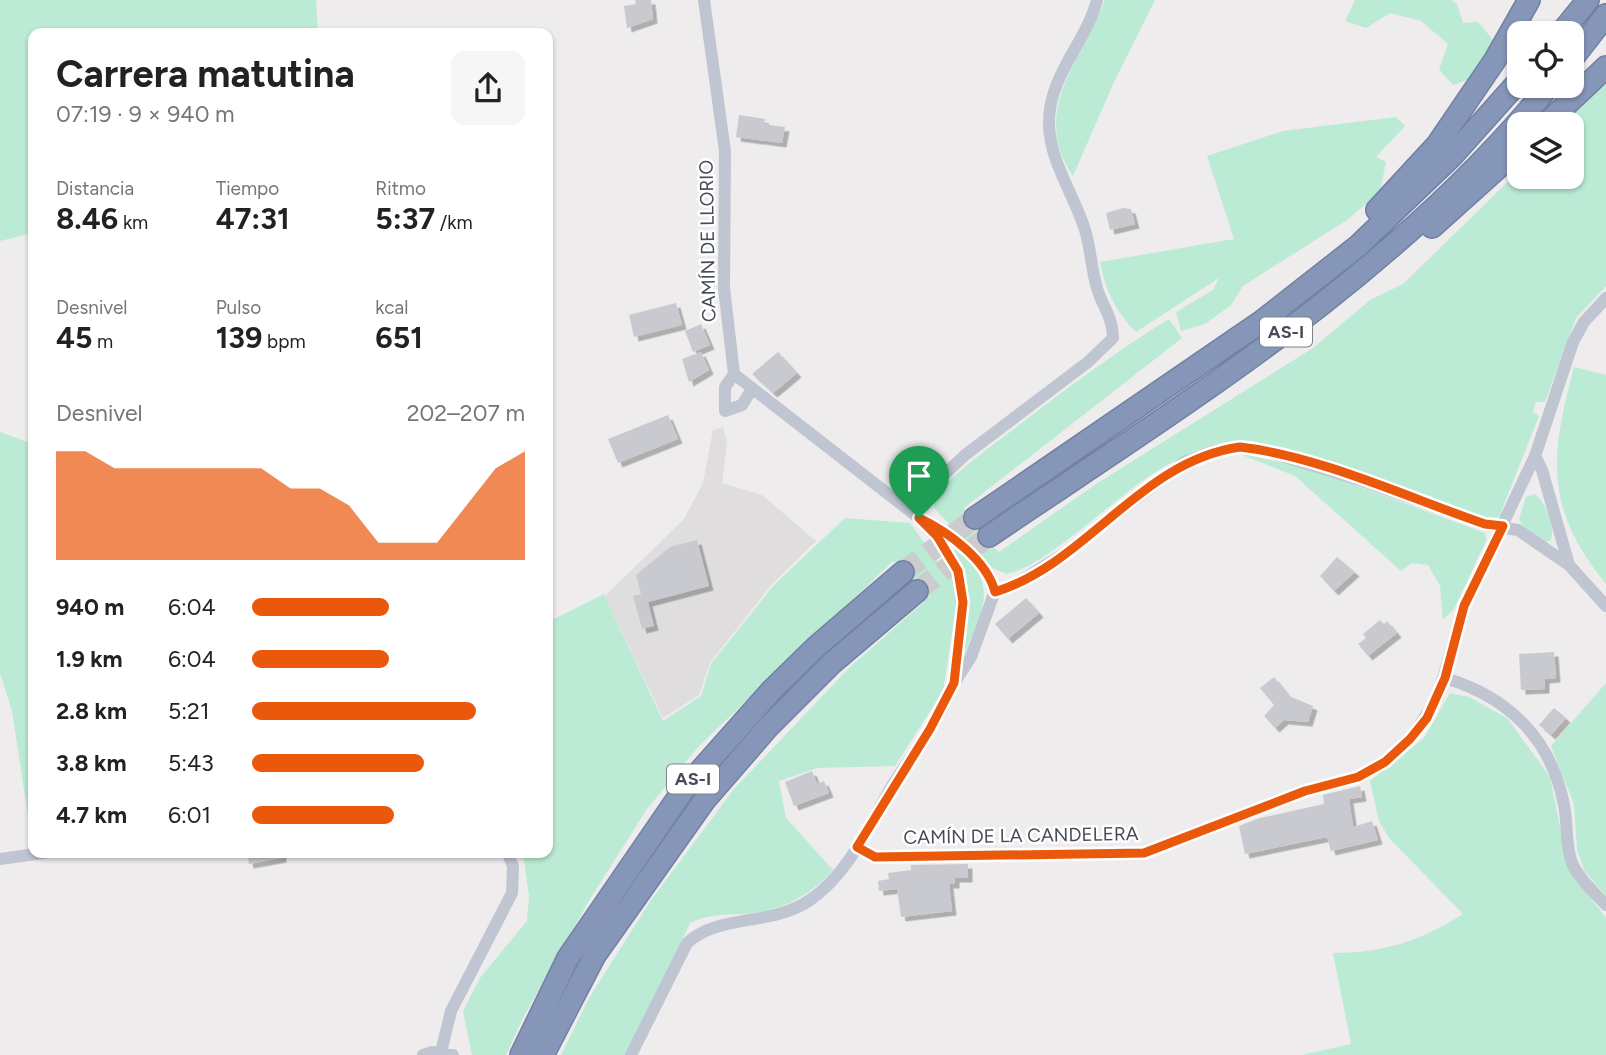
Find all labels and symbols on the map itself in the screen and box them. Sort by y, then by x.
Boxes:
street label: CAMÍN DE LLORIO [695,160,720,322]
road number: AS-I [1260,318,1312,346]
pin [889,446,949,518]
road number: AS-I [667,764,719,794]
street label: CAMÍN DE LA CANDELERA [903,822,1139,849]

